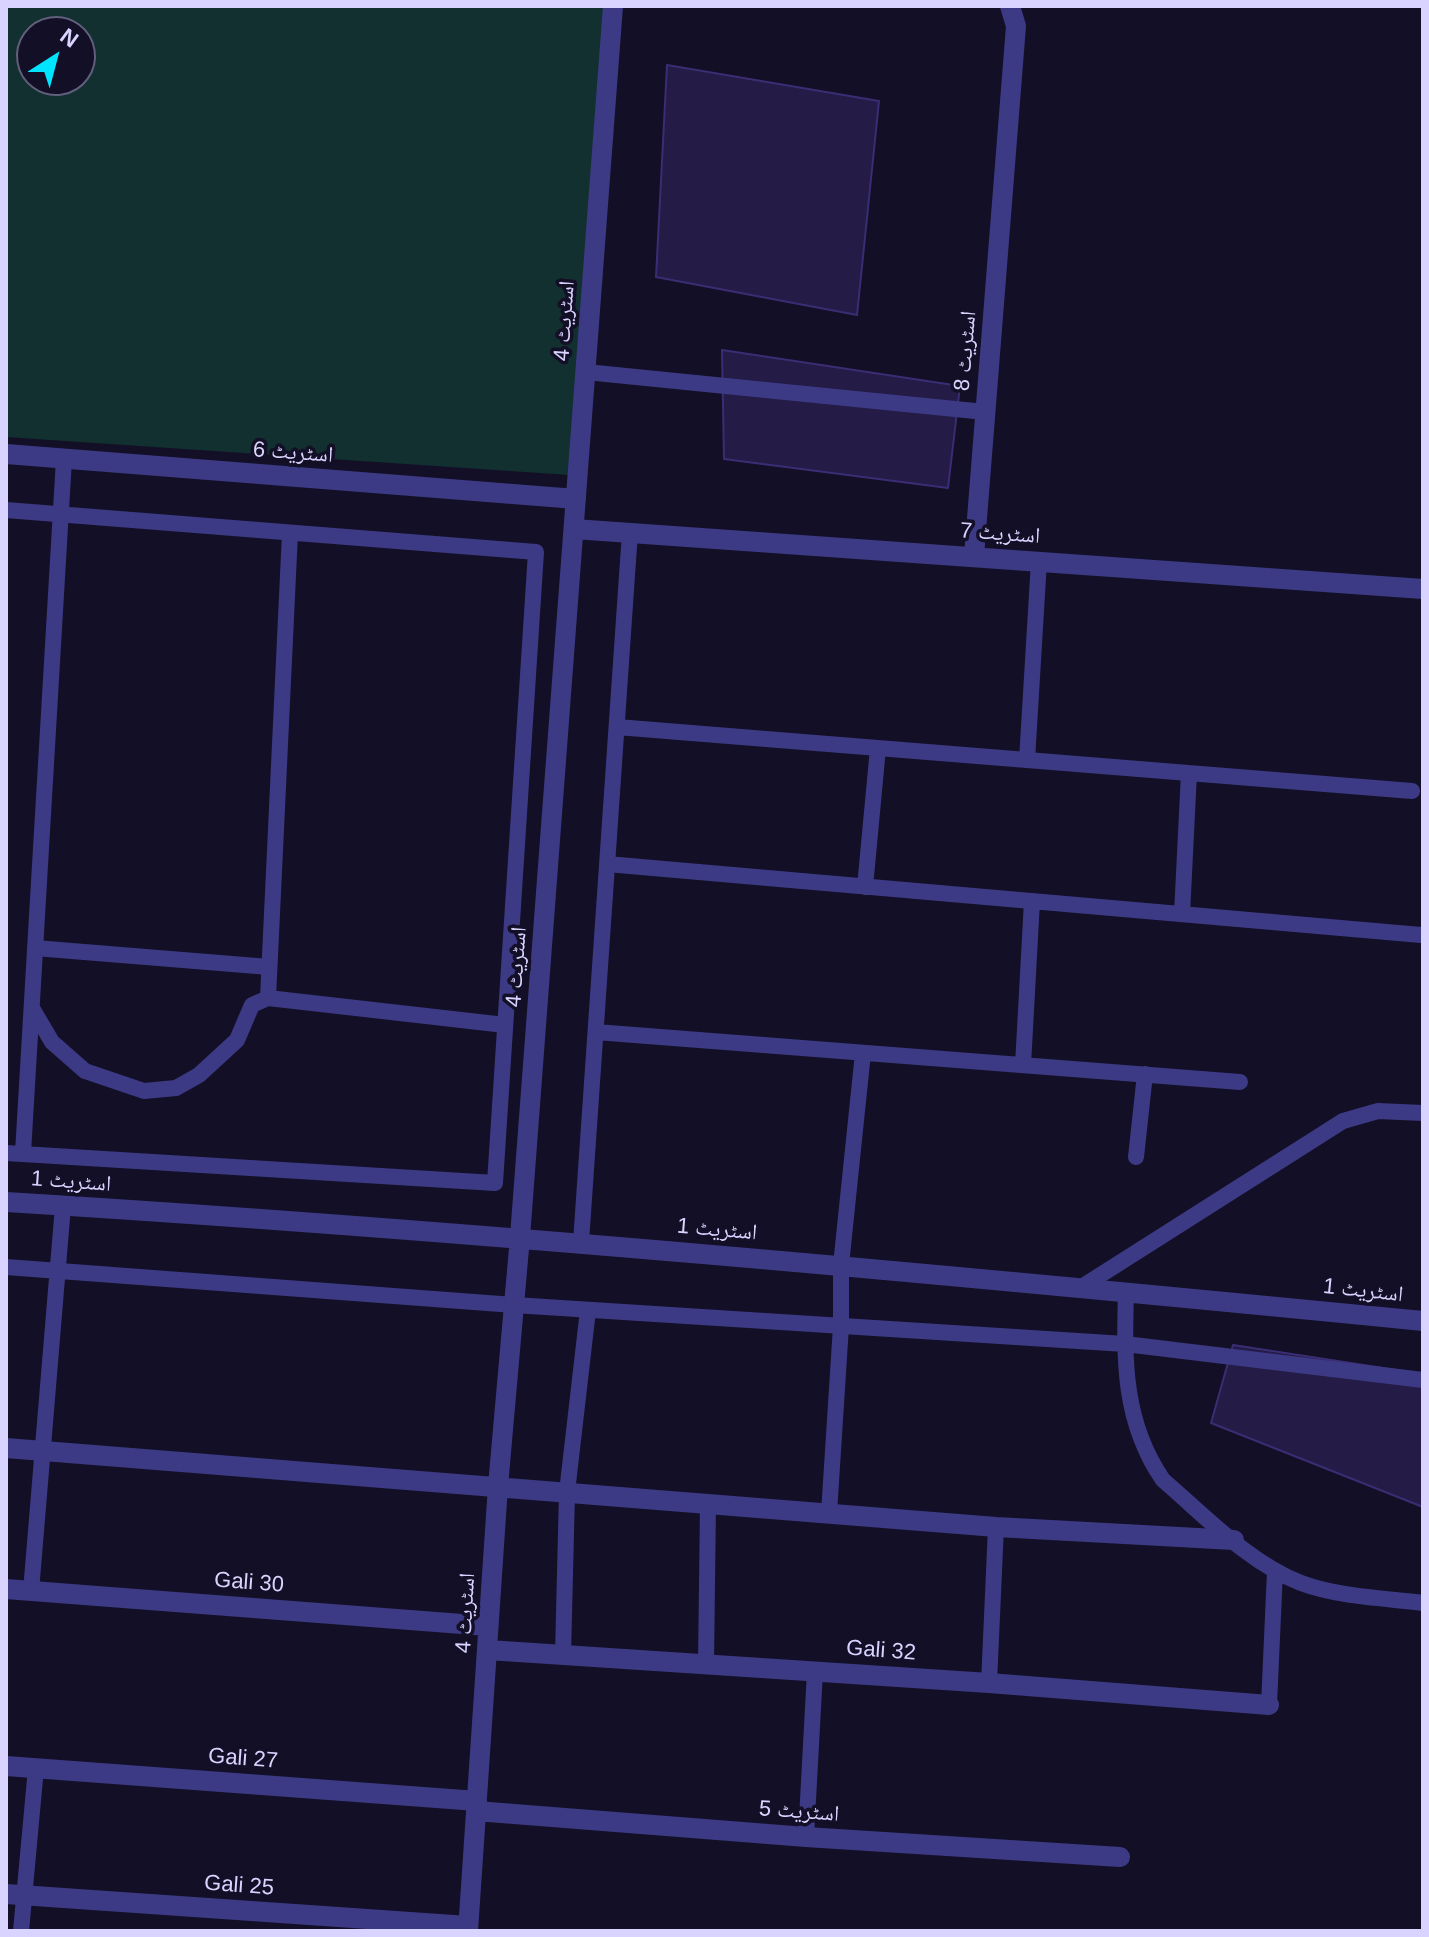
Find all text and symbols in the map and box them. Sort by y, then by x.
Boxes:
north arrow [16,16,96,96]
text: N [55,23,83,53]
street label: اسٹریٹ 4 [549,280,581,362]
street label: اسٹریٹ 8 [949,310,983,392]
street label: اسٹریٹ 6 [252,437,334,469]
street label: اسٹریٹ 7 [959,518,1041,550]
street label: اسٹریٹ 4 [501,926,533,1008]
street label: اسٹریٹ 1 [30,1166,112,1198]
street label: اسٹریٹ 1 [676,1213,758,1247]
street label: اسٹریٹ 1 [1322,1274,1404,1308]
street label: Gali 30 [213,1567,285,1599]
street label: اسٹریٹ 4 [451,1572,481,1654]
street label: Gali 32 [845,1635,917,1667]
street label: Gali 27 [207,1743,279,1775]
street label: اسٹریٹ 5 [758,1796,840,1828]
street label: Gali 25 [203,1870,275,1902]

